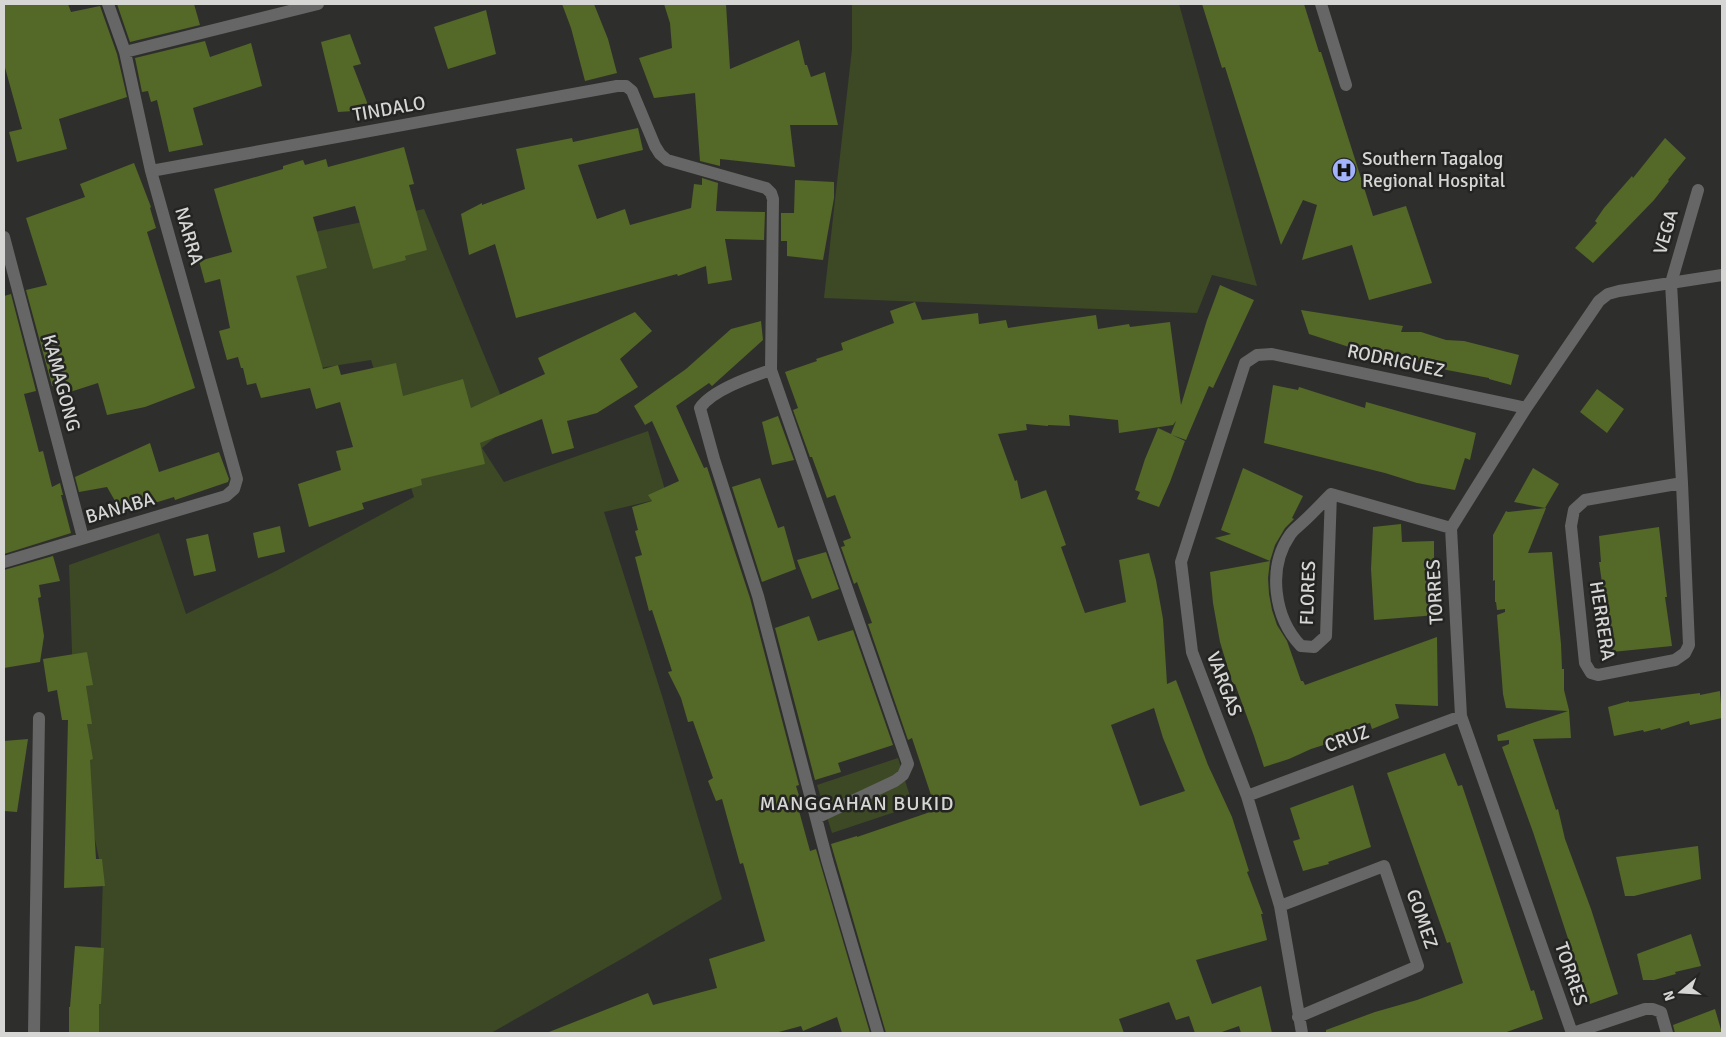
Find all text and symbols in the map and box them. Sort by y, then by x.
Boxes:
street label: TINDALO [351,91,427,127]
place label: Southern Tagalog Regional Hospital [1362,147,1505,193]
hospital icon: Southern Tagalog Regional Hospital [1331,157,1357,183]
street label: NARRA [169,204,209,268]
street label: VEGA [1648,207,1684,257]
street label: KAMAGONG [37,332,85,434]
street label: RODRIGUEZ [1345,339,1447,383]
street label: BANABA [83,487,158,529]
street label: TORRES [1421,559,1449,625]
street label: FLORES [1295,560,1321,626]
street label: HERRERA [1584,580,1620,663]
street label: VARGAS [1201,648,1247,720]
street label: CRUZ [1321,720,1373,758]
district label: MANGGAHAN BUKID [760,791,954,816]
street label: GOMEZ [1401,886,1443,952]
street label: TORRES [1549,939,1593,1009]
north arrow [1656,967,1706,1017]
text: N [1660,989,1679,1003]

